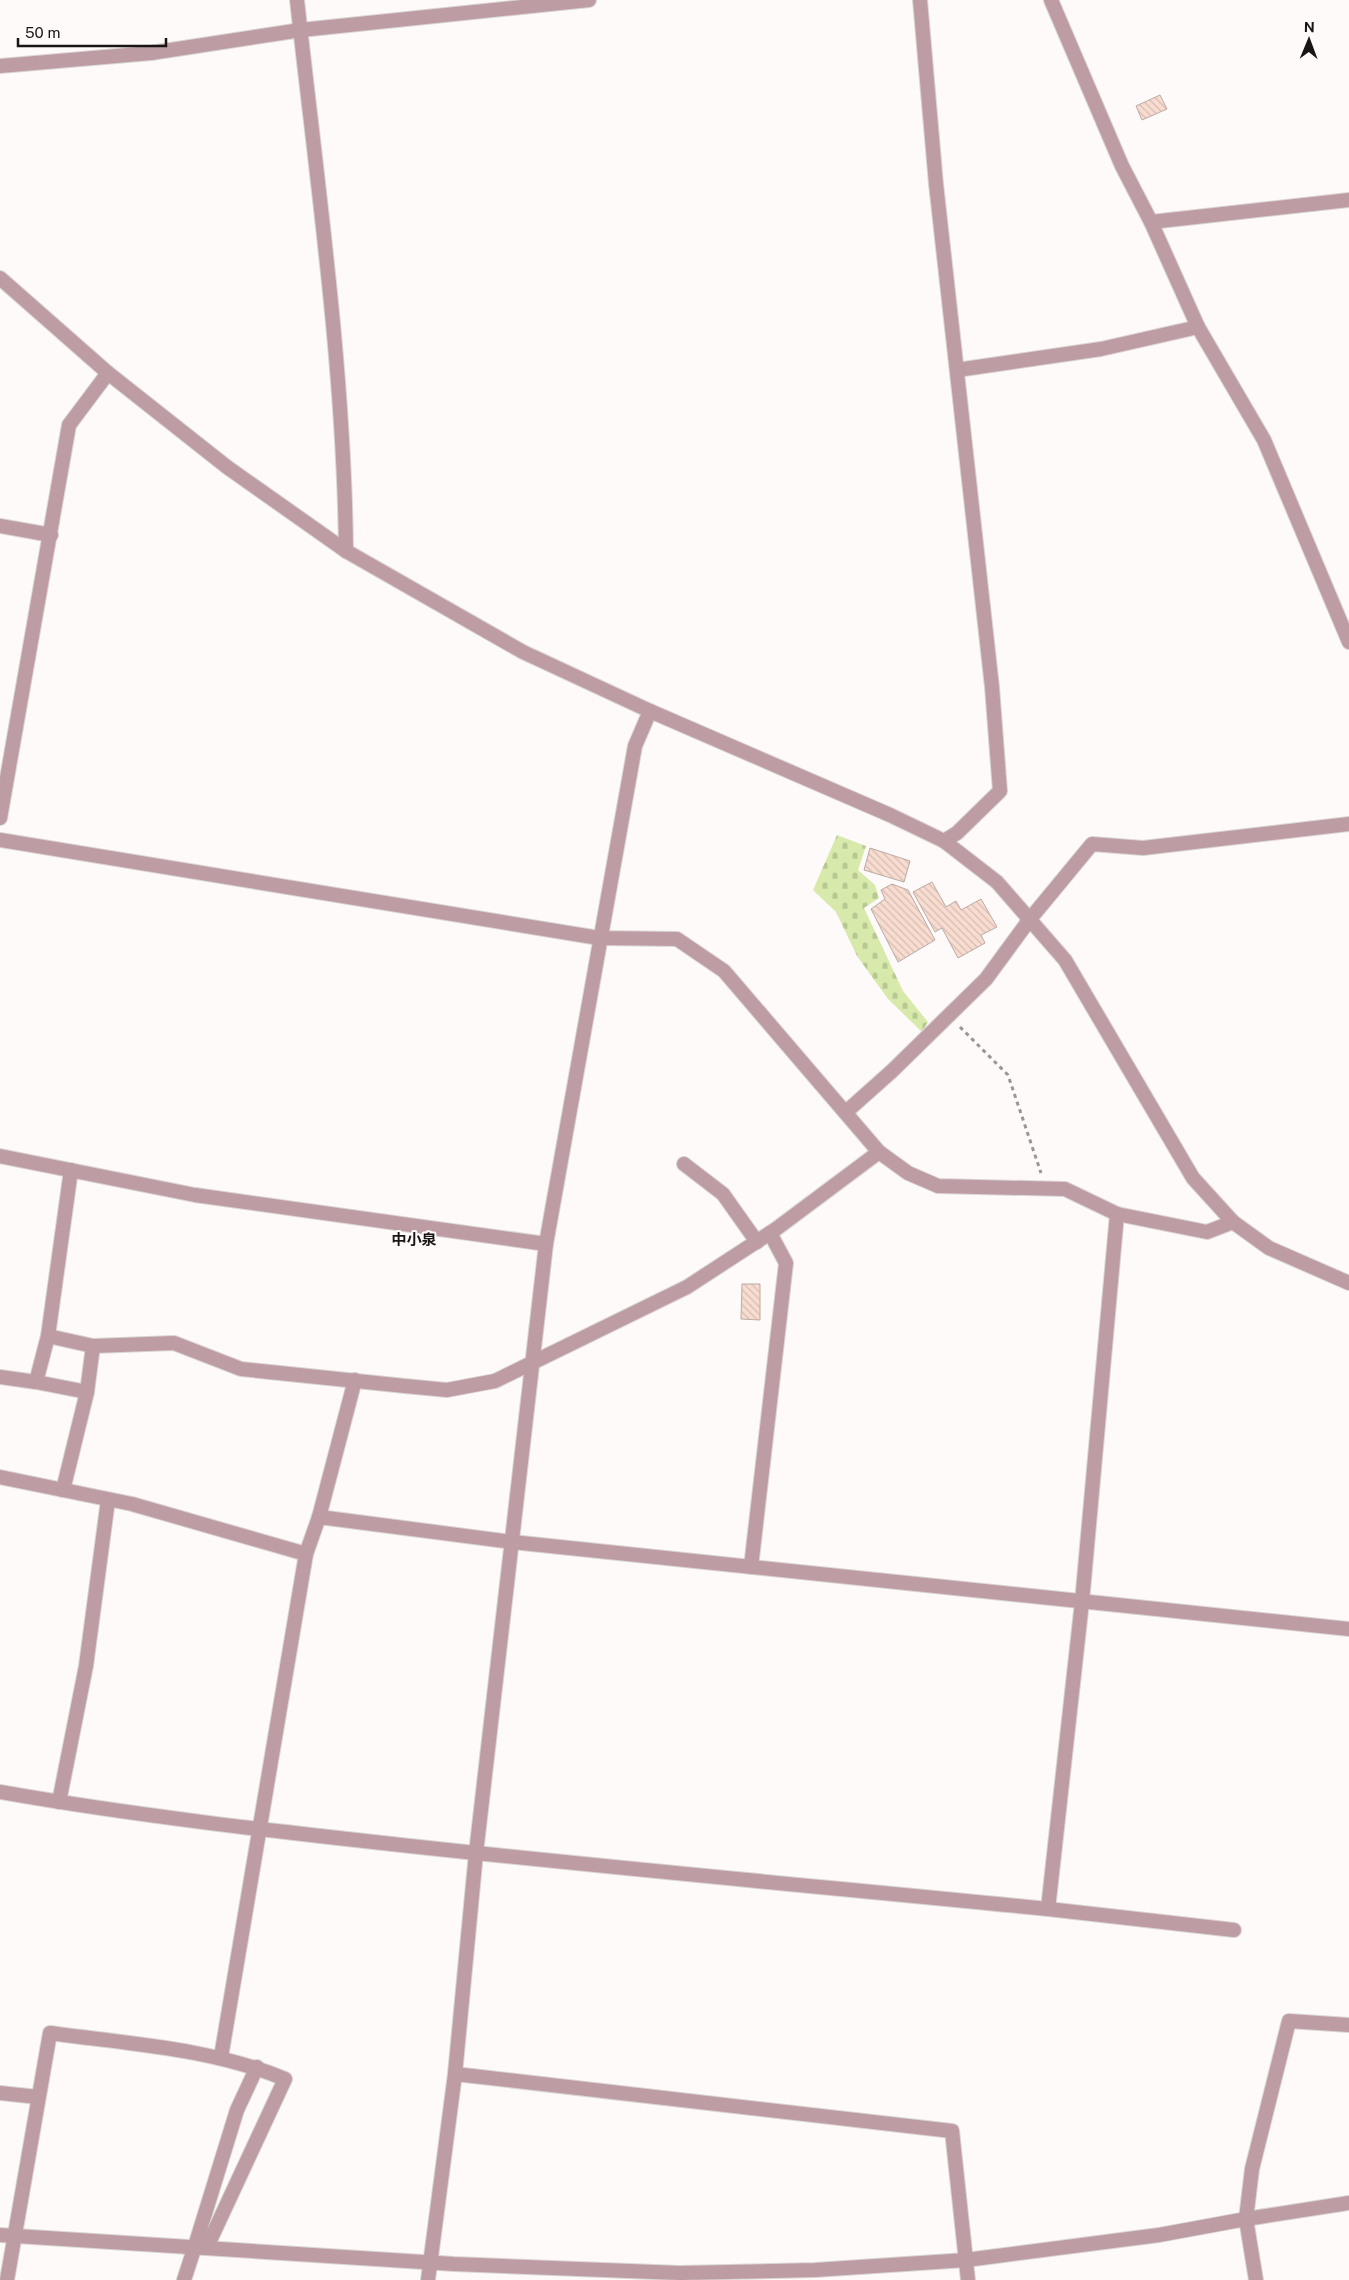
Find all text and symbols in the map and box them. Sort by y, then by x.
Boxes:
scale bar [18,15,165,47]
north arrow [1284,15,1334,65]
text: N [1304,19,1315,35]
text: 50 m [25,24,60,41]
district label: 中小泉 [391,1231,437,1248]

